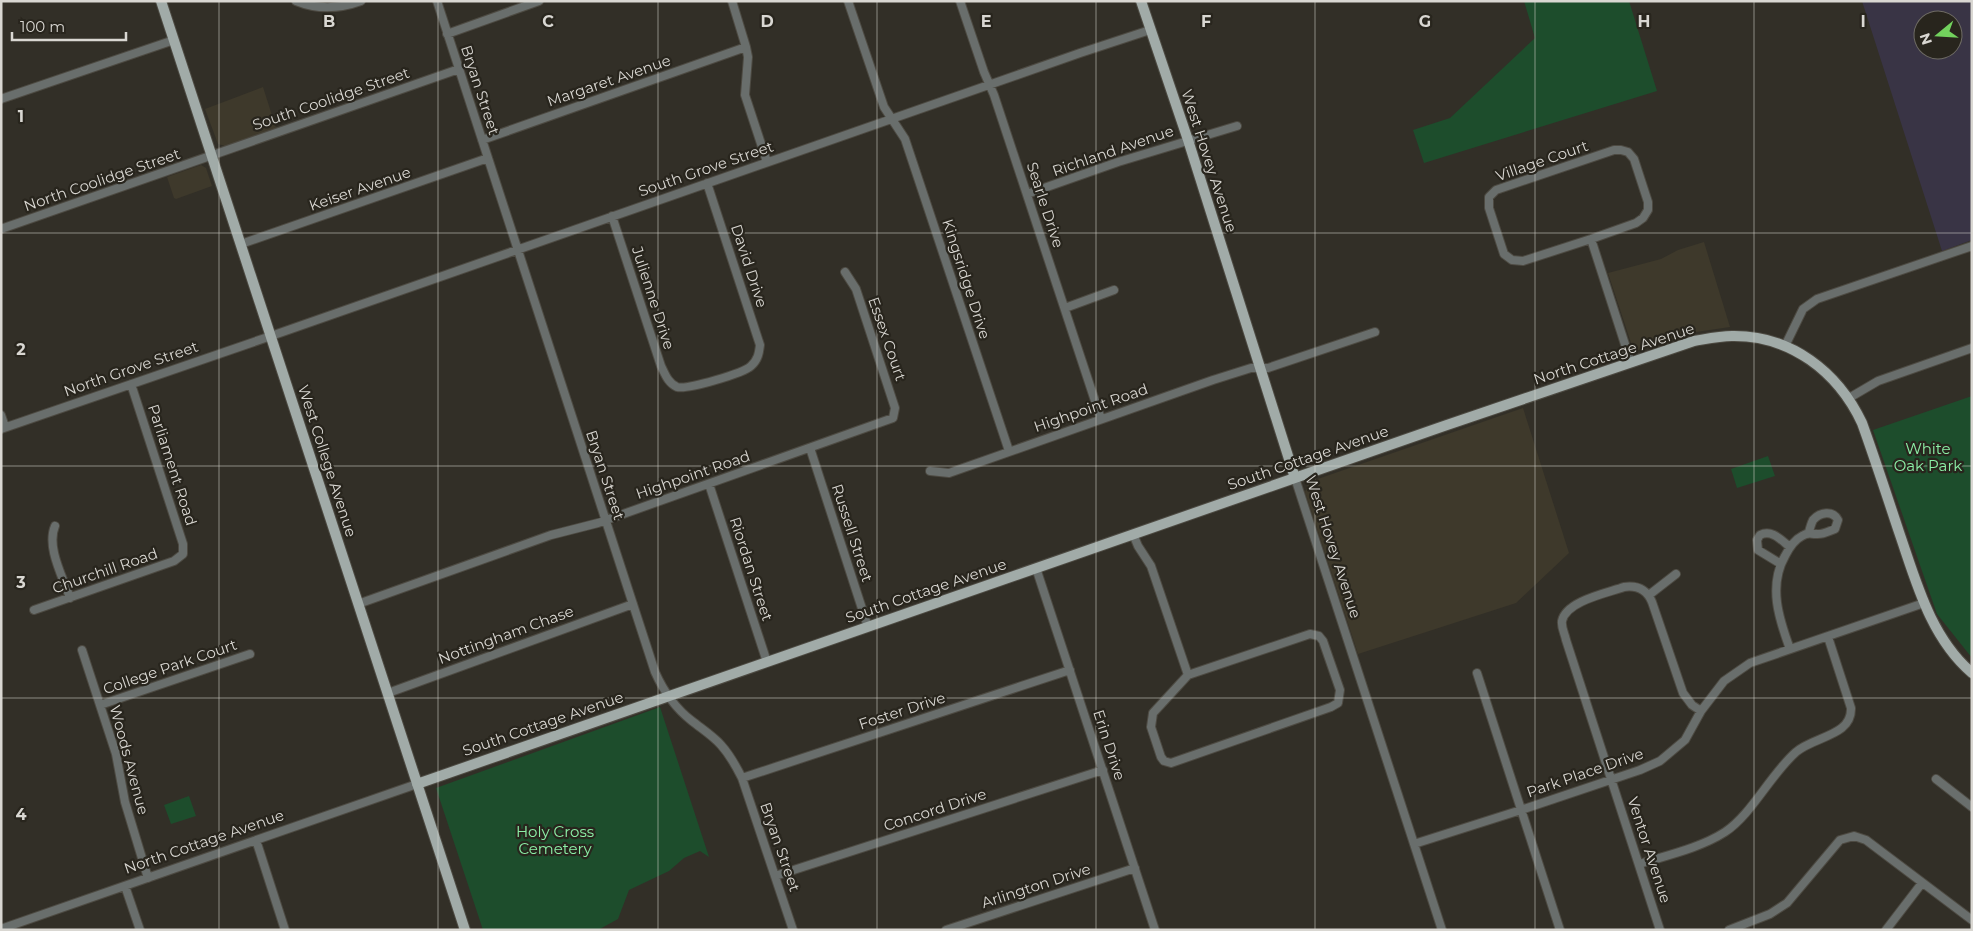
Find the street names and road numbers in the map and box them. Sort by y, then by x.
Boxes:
street label: Bryan Street [457,43,504,137]
street label: Margaret Avenue [544,50,673,111]
street label: South Coolidge Street [250,63,412,134]
street label: West Hovey Avenue [1177,87,1242,235]
street label: Richland Avenue [1050,121,1176,180]
street label: South Grove Street [636,136,776,201]
street label: Village Court [1493,136,1591,185]
street label: North Coolidge Street [21,144,182,215]
street label: Searle Drive [1023,160,1068,250]
street label: Keiser Avenue [306,162,413,215]
street label: Kingsridge Drive [938,216,995,341]
street label: David Drive [727,222,772,310]
street label: Julienne Drive [628,243,679,352]
street label: Essex Court [864,294,911,383]
street label: North Cottage Avenue [1531,319,1697,389]
street label: North Grove Street [61,337,201,400]
street label: Highpoint Road [1031,379,1150,436]
street label: West College Avenue [294,382,361,539]
street label: Parliament Road [144,402,201,528]
street label: South Cottage Avenue [1225,421,1391,494]
street label: Bryan Street [582,428,629,522]
street label: Highpoint Road [633,446,752,503]
street label: West Hovey Avenue [1301,473,1366,621]
street label: Russell Street [828,481,877,584]
street label: Riordan Street [726,514,777,623]
street label: Churchill Road [50,544,160,597]
street label: South Cottage Avenue [843,554,1009,627]
street label: Nottingham Chase [435,601,576,668]
street label: College Park Court [100,635,239,698]
street label: South Cottage Avenue [460,687,626,760]
street label: Foster Drive [856,688,948,733]
street label: Woods Avenue [106,703,153,817]
street label: Erin Drive [1089,707,1130,783]
street label: Park Place Drive [1524,744,1646,801]
street label: Concord Drive [881,784,989,835]
street label: Ventor Avenue [1623,794,1676,905]
street label: Bryan Street [756,800,805,894]
street label: North Cottage Avenue [121,805,286,878]
street label: Arlington Drive [979,859,1093,912]

